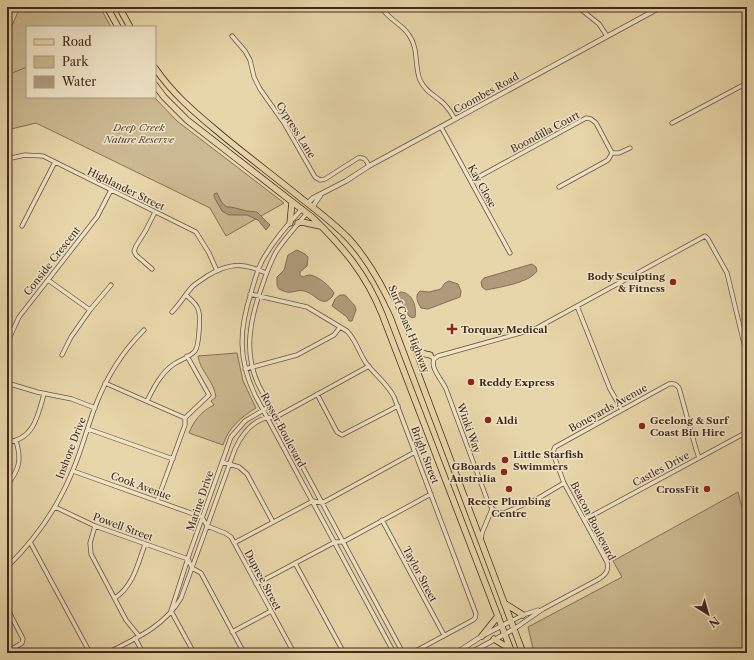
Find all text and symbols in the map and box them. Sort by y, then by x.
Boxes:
legend [26,26,156,98]
text: Road [62,34,92,49]
text: Park [62,54,89,69]
street label: Coombes Road [451,70,521,116]
text: Water [61,74,96,89]
street label: Cypress Lane [273,99,319,161]
street label: Boondilla Court [508,108,582,156]
park label: Deep Creek Nature Reserve [103,121,175,146]
street label: Kay Close [465,162,499,210]
street label: Highlander Street [85,165,167,214]
street label: Conside Crescent [21,223,83,298]
place label: Body Sculpting & Fitness [587,270,665,295]
marker: Body Sculpting & Fitness [668,277,678,287]
street label: Surf Coast Highway [385,283,433,375]
marker: Torquay Medical [446,323,458,335]
place label: Torquay Medical [461,323,548,336]
place label: Reddy Express [479,376,555,389]
marker: Reddy Express [466,377,476,387]
street label: Boneyards Avenue [567,381,650,435]
street label: Rosser Boulevard [258,390,308,470]
street label: Winki Way [454,400,484,455]
place label: Aldi [495,414,518,427]
place label: Geelong & Surf Coast Bin Hire [650,414,730,439]
street label: Inshore Drive [53,415,89,481]
marker: Aldi [483,415,493,425]
marker: Geelong & Surf Coast Bin Hire [637,421,647,431]
street label: Bright Street [408,425,442,486]
place label: Little Starfish Swimmers [513,448,584,473]
street label: Castles Drive [630,448,692,489]
marker: Little Starfish Swimmers [500,455,510,465]
place label: GBoards Australia [449,460,496,485]
marker: GBoards Australia [499,467,509,477]
street label: Cook Avenue [109,469,173,503]
street label: Marine Drive [184,469,217,533]
street label: Beacon Boulevard [568,480,618,562]
place label: CrossFit [656,483,699,496]
marker: Reece Plumbing Centre [504,484,514,494]
marker: CrossFit [702,484,712,494]
place label: Reece Plumbing Centre [467,495,551,520]
street label: Powell Street [91,510,155,544]
street label: Taylor Street [400,544,440,604]
street label: Dupree Street [242,547,285,613]
north arrow [688,594,728,634]
text: N [706,614,722,631]

